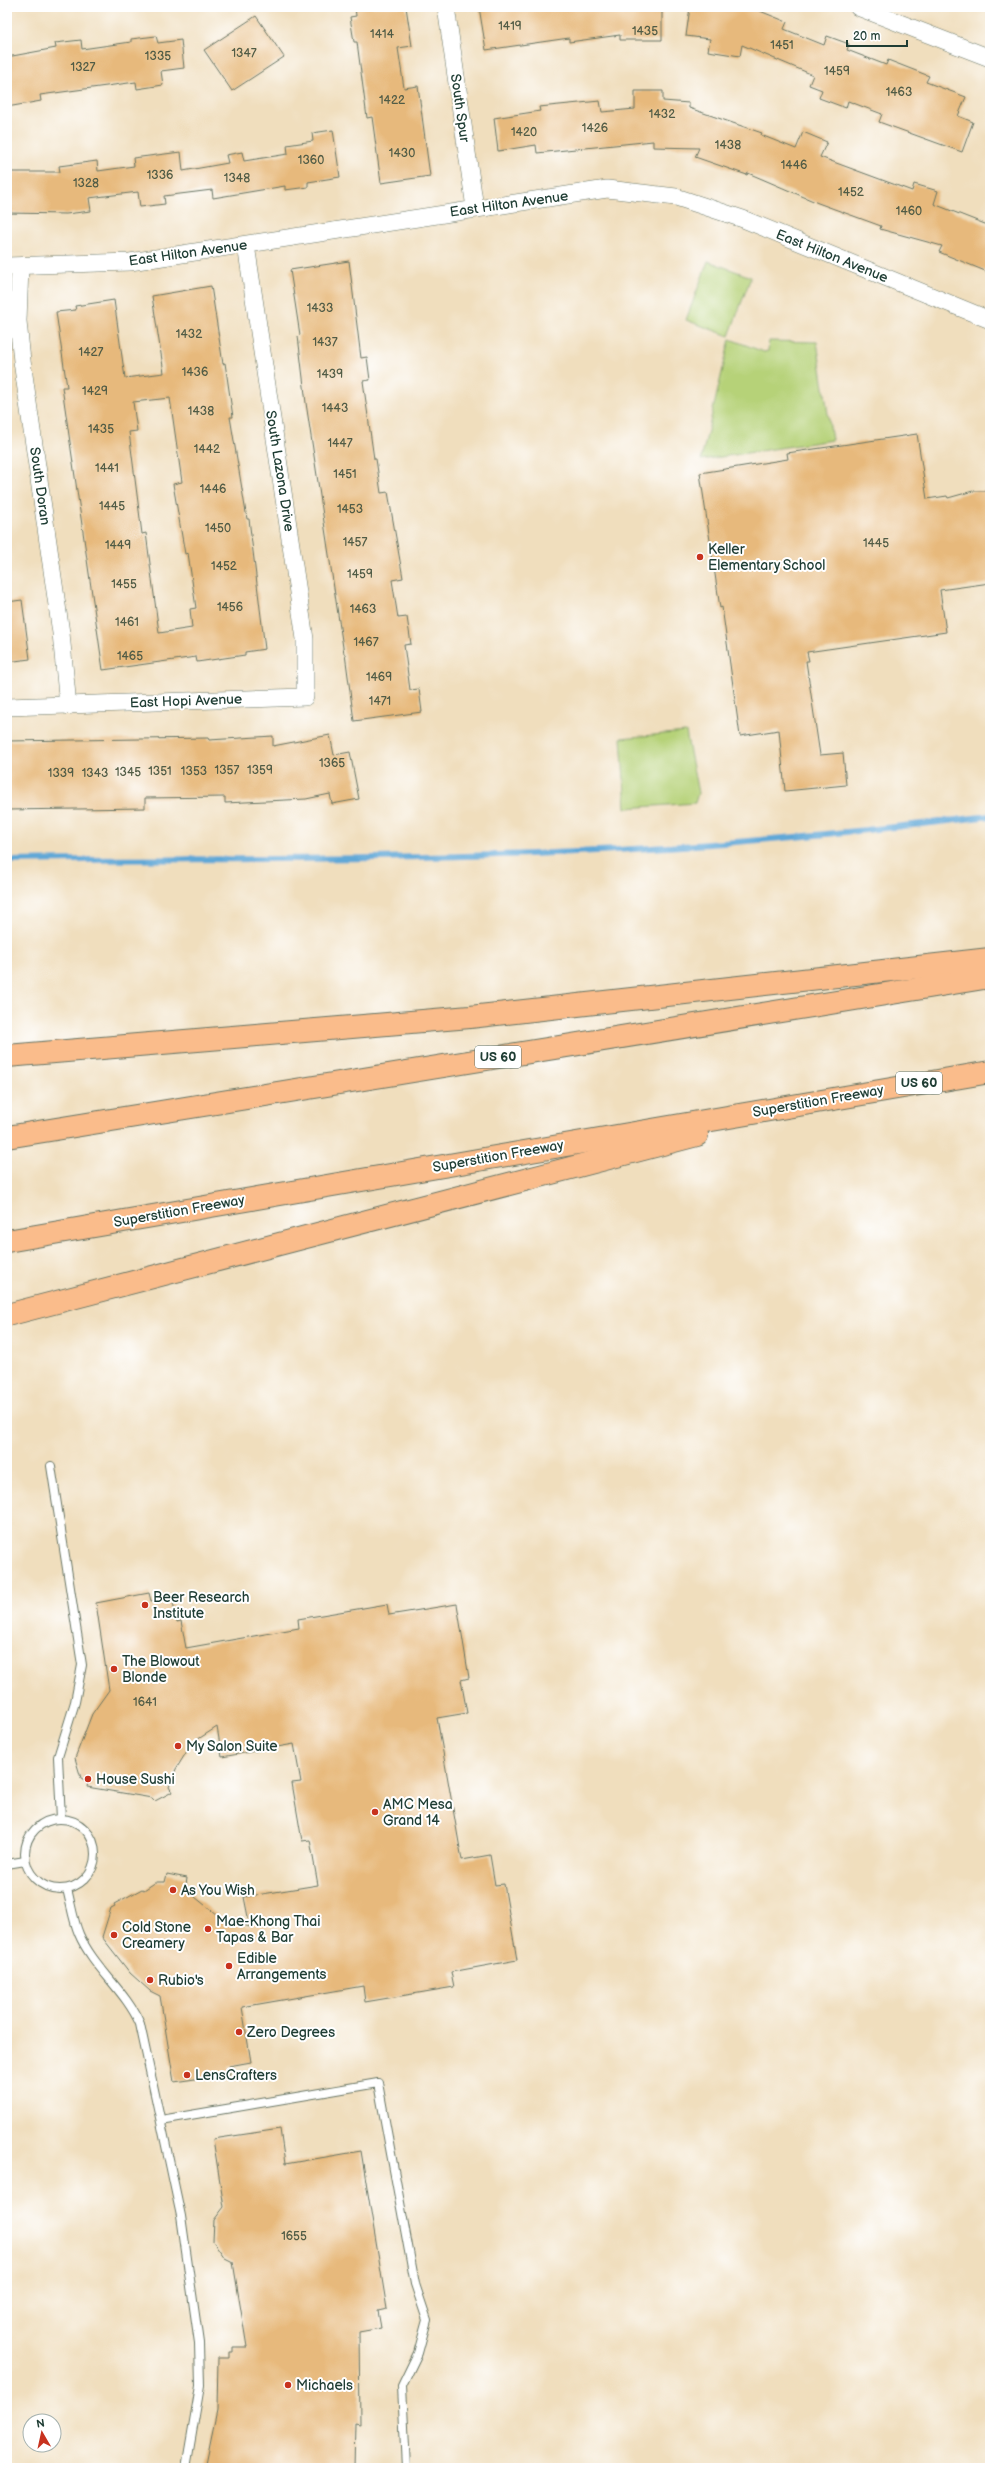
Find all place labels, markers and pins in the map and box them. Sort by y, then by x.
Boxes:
place label: Keller Elementary School [708,541,826,574]
marker: Keller Elementary School [695,552,705,562]
place label: Beer Research Institute [153,1589,250,1622]
marker: Beer Research Institute [140,1600,150,1610]
place label: The Blowout Blonde [122,1653,200,1686]
marker: The Blowout Blonde [109,1664,119,1674]
place label: My Salon Suite [186,1738,278,1755]
marker: My Salon Suite [173,1741,183,1751]
place label: House Sushi [96,1771,175,1788]
marker: House Sushi [83,1774,93,1784]
place label: AMC Mesa Grand 14 [383,1796,453,1829]
marker: AMC Mesa Grand 14 [370,1807,380,1817]
place label: As You Wish [181,1882,255,1899]
marker: As You Wish [168,1885,178,1895]
place label: Mae-Khong Thai Tapas & Bar [216,1913,320,1946]
place label: Cold Stone Creamery [122,1919,191,1952]
marker: Mae-Khong Thai Tapas & Bar [203,1924,213,1934]
marker: Cold Stone Creamery [109,1930,119,1940]
place label: Edible Arrangements [237,1950,327,1983]
marker: Edible Arrangements [224,1961,234,1971]
place label: Rubio's [158,1972,204,1989]
marker: Rubio's [145,1975,155,1985]
place label: Zero Degrees [246,2024,335,2041]
marker: Zero Degrees [234,2027,244,2037]
place label: LensCrafters [195,2067,277,2084]
marker: LensCrafters [182,2070,192,2080]
place label: Michaels [296,2377,353,2394]
marker: Michaels [283,2380,293,2390]

